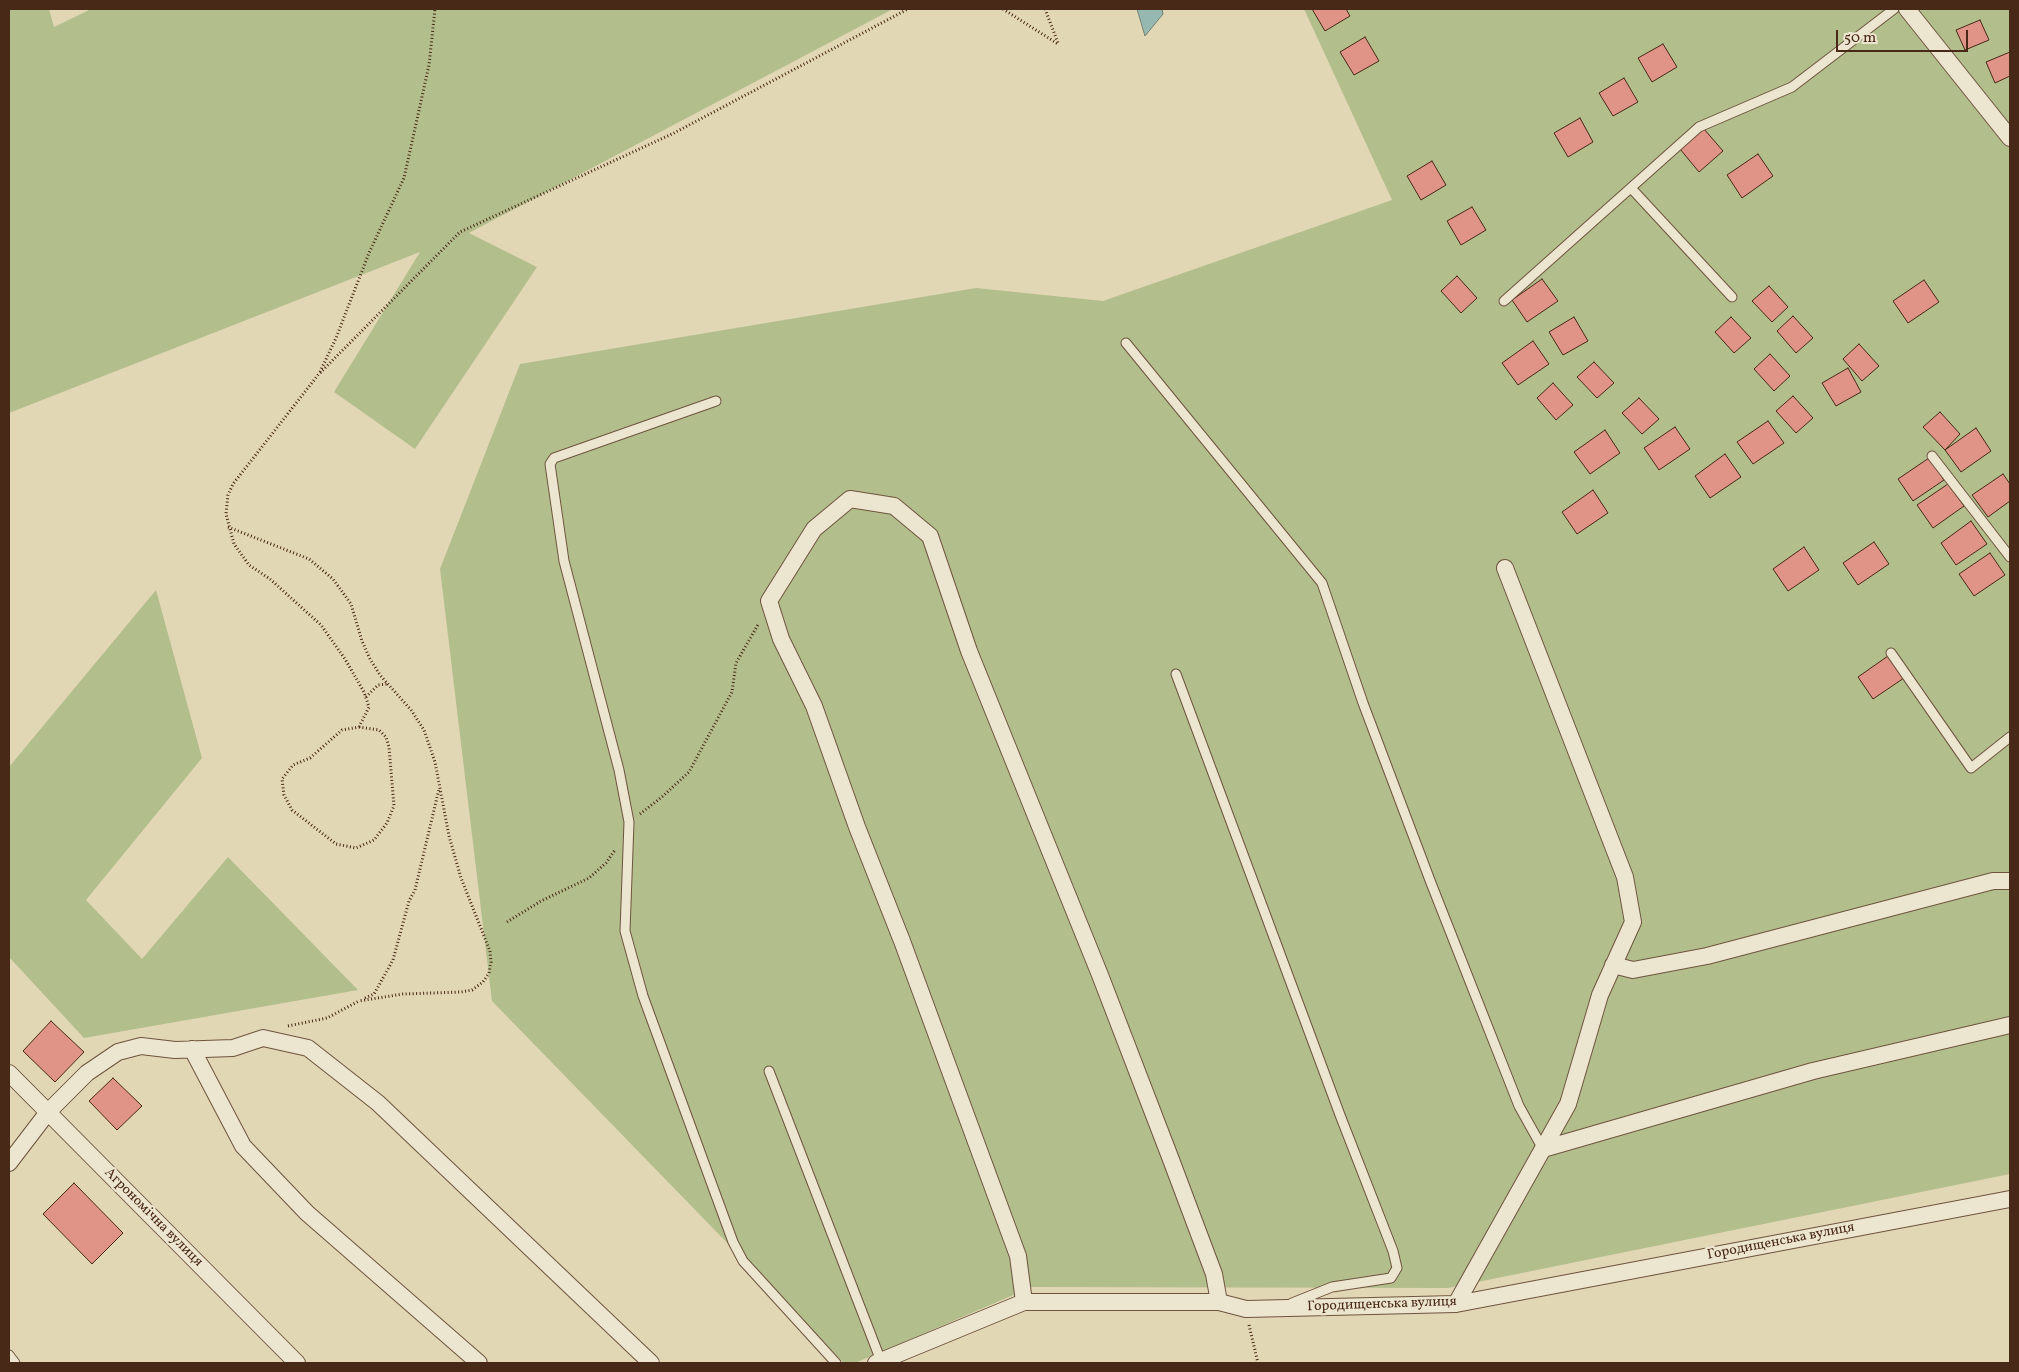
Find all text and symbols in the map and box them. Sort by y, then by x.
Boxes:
scale bar [1839,20,1972,52]
text: 50 m [1844,28,1876,49]
street label: Агрономічна вулиця [100,1165,206,1271]
street label: Городищенська вулиця [1706,1219,1856,1265]
street label: Городищенська вулиця [1307,1294,1457,1316]

